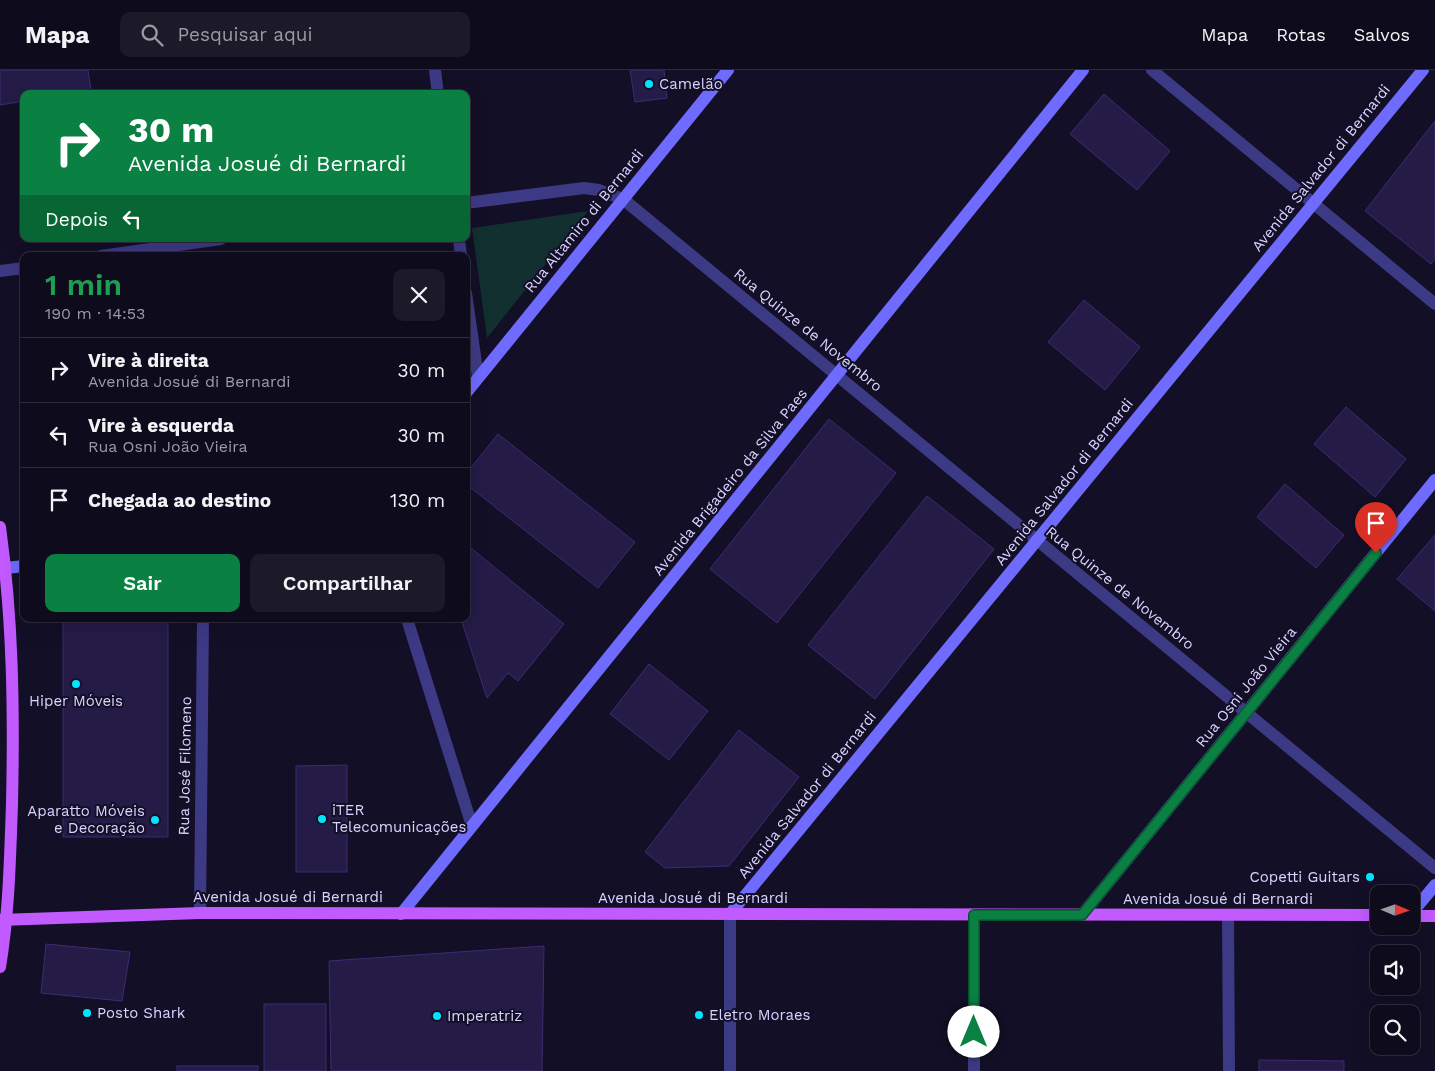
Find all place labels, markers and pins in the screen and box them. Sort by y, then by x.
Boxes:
place label: Camelão [659,75,723,93]
marker: Camelão [643,78,655,90]
pin [1355,502,1397,553]
marker: Hiper Móveis [70,678,82,690]
place label: Hiper Móveis [29,692,123,710]
place label: iTER Telecomunicações [332,801,466,836]
place label: Aparatto Móveis e Decoração [27,802,145,837]
marker: iTER Telecomunicações [316,813,328,825]
marker: Aparatto Móveis e Decoração [149,814,161,826]
place label: Copetti Guitars [1250,868,1360,886]
marker: Copetti Guitars [1364,871,1376,883]
place label: Posto Shark [97,1004,186,1022]
place label: Eletro Moraes [709,1006,811,1024]
marker: Posto Shark [81,1007,93,1019]
place label: Imperatriz [447,1007,522,1025]
marker: Eletro Moraes [693,1009,705,1021]
marker: Imperatriz [431,1010,443,1022]

